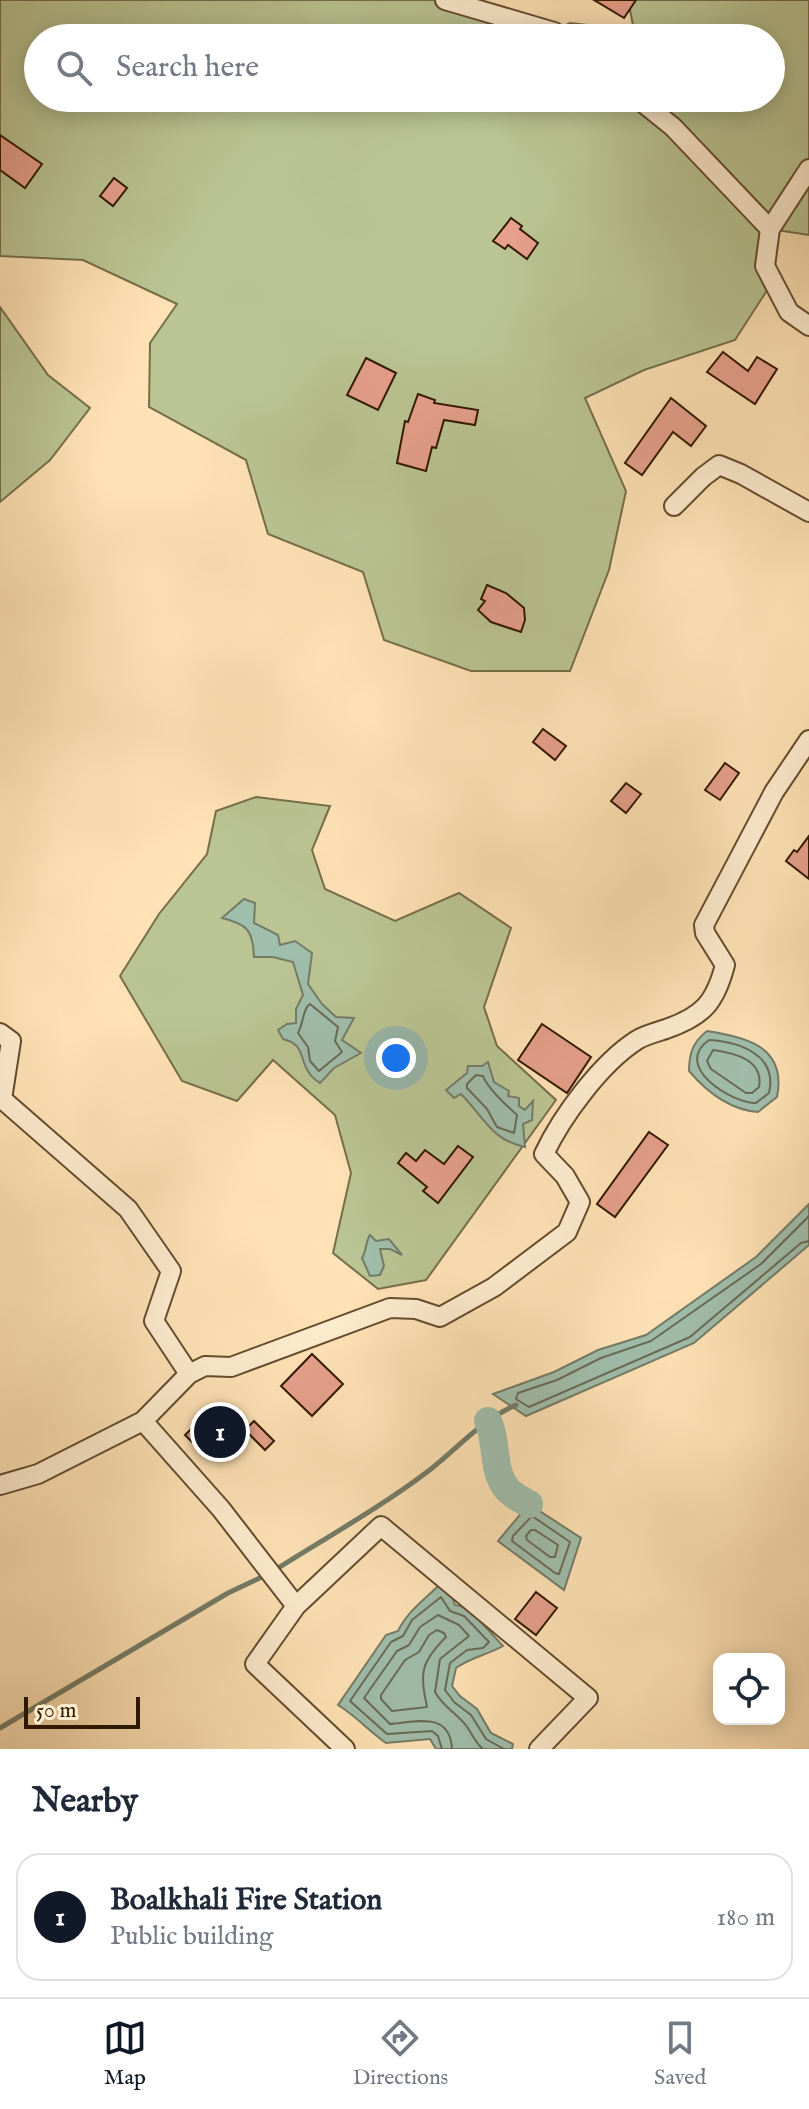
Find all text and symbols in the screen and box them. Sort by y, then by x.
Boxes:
search box [24,24,785,112]
icon: search [52,46,96,90]
text: Search here [116,49,259,87]
your location [376,1038,416,1078]
pin: 1 [194,1402,246,1462]
map controls [713,1653,785,1725]
button: locate [713,1653,785,1725]
scale bar [24,1693,140,1729]
text: 50 m [36,1697,77,1725]
text: Nearby [32,1780,138,1823]
text: Boalkhali Fire Station [110,1882,382,1920]
text: 1 [55,1901,65,1934]
text: 180 m [717,1901,775,1934]
text: Public building [110,1920,273,1953]
tab: Map [103,2016,147,2092]
tab: Directions [353,2016,448,2092]
tab: Saved [654,2016,706,2092]

